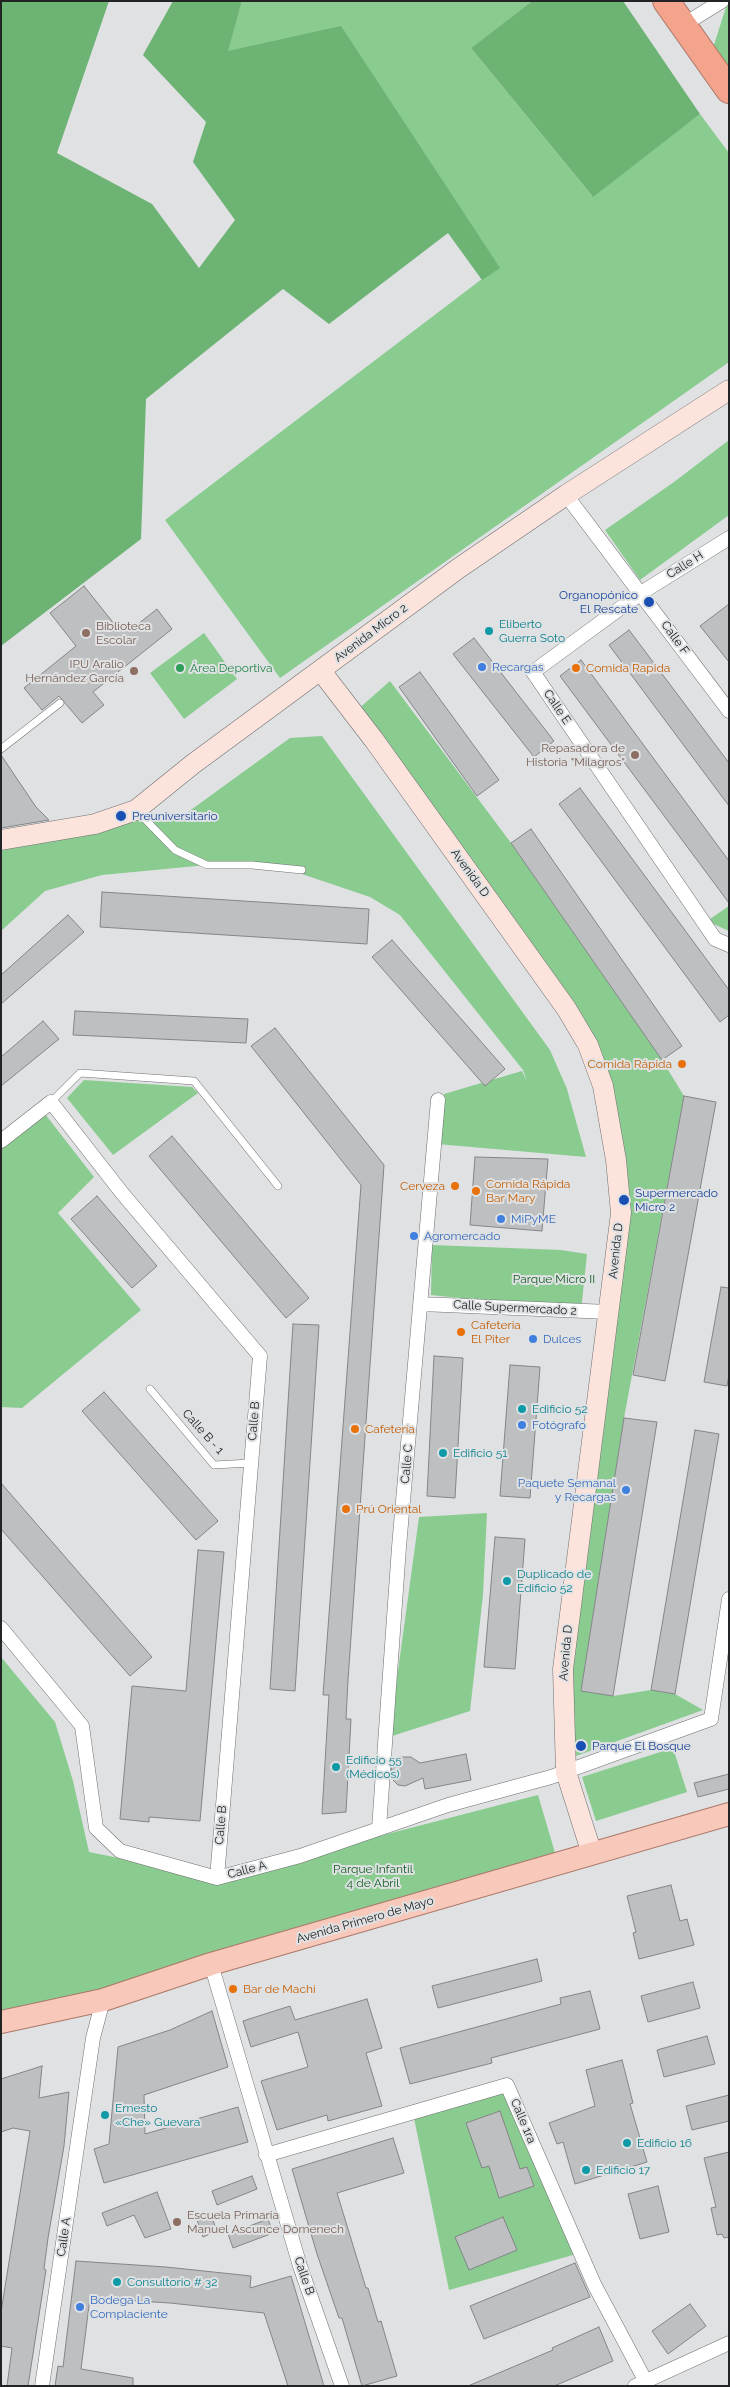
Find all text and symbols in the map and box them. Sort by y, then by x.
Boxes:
street label: Calle H [664,548,706,582]
place label: Organopónico El Rescate [559,588,638,616]
marker: Organopónico El Rescate [642,595,656,609]
street label: Avenida Micro 2 [332,601,410,665]
place label: Eliberto Guerra Soto [499,617,565,645]
street label: Calle F [658,618,692,658]
place label: Biblioteca Escolar [96,619,151,647]
marker: Eliberto Guerra Soto [483,625,495,637]
marker: Biblioteca Escolar [80,627,92,639]
place label: IPU Aralio Hernández García [25,657,124,685]
place label: Recargas [492,660,544,674]
place label: Área Deportiva [190,661,273,675]
marker: Recargas [476,661,488,673]
place label: Comida Rapida [586,661,670,675]
marker: Área Deportiva [174,662,186,674]
marker: Comida Rapida [570,662,582,674]
marker: IPU Aralio Hernández García [128,665,140,677]
street label: Calle E [540,687,574,727]
place label: Repasadora de Historia "Milagros" [526,741,625,769]
marker: Repasadora de Historia "Milagros" [629,749,641,761]
marker: Preuniversitario [114,809,128,823]
place label: Preuniversitario [132,809,218,823]
street label: Avenida D [448,846,492,900]
place label: Comida Rápida [588,1057,672,1071]
marker: Comida Rápida [676,1058,688,1070]
place label: Comida Rápida Bar Mary [486,1177,570,1205]
place label: Cerveza [400,1179,445,1193]
marker: Cerveza [449,1180,461,1192]
marker: Comida Rápida Bar Mary [470,1185,482,1197]
place label: Supermercado Micro 2 [635,1186,718,1214]
marker: Supermercado Micro 2 [617,1193,631,1207]
place label: MiPyME [511,1212,556,1226]
marker: MiPyME [495,1213,507,1225]
street label: Avenida D [606,1222,626,1280]
place label: Agromercado [424,1229,500,1243]
marker: Agromercado [408,1230,420,1242]
park label: Parque Micro II [513,1272,595,1286]
street label: Calle Supermercado 2 [453,1298,577,1318]
place label: Cafeteria El Piter [471,1318,521,1346]
marker: Cafeteria El Piter [455,1326,467,1338]
place label: Dulces [543,1332,581,1346]
marker: Dulces [527,1333,539,1345]
street label: Calle B [245,1401,263,1441]
place label: Edificio 52 [532,1402,587,1416]
marker: Edificio 52 [516,1403,528,1415]
street label: Calle B - 1 [179,1406,227,1458]
place label: Fotógrafo [532,1418,586,1432]
marker: Fotógrafo [516,1419,528,1431]
place label: Cafetería [365,1422,415,1436]
marker: Cafetería [349,1423,361,1435]
street label: Calle C [398,1444,416,1484]
place label: Edificio 51 [453,1446,507,1460]
marker: Edificio 51 [437,1447,449,1459]
place label: Paquete Semanal y Recargas [518,1476,616,1504]
marker: Paquete Semanal y Recargas [620,1484,632,1496]
place label: Prú Oriental [356,1502,421,1516]
marker: Prú Oriental [340,1503,352,1515]
place label: Duplicado de Edificio 52 [517,1567,591,1595]
marker: Duplicado de Edificio 52 [501,1575,513,1587]
street label: Avenida D [556,1624,576,1682]
marker: Parque El Bosque [574,1739,588,1753]
place label: Parque El Bosque [592,1739,691,1753]
place label: Edificio 55 (Médicos) [346,1753,402,1781]
marker: Edificio 55 (Médicos) [330,1761,342,1773]
street label: Calle B [212,1805,230,1845]
street label: Calle A [226,1858,268,1882]
park label: Parque Infantil 4 de Abril [333,1862,413,1890]
street label: Avenida Primero de Mayo [295,1894,435,1946]
place label: Bar de Machi [243,1982,316,1996]
marker: Bar de Machi [227,1983,239,1995]
street label: Calle 1ra [507,2096,539,2146]
place label: Ernesto «Che» Guevara [115,2101,200,2129]
marker: Ernesto «Che» Guevara [99,2109,111,2121]
place label: Edificio 16 [637,2136,692,2150]
marker: Edificio 16 [621,2137,633,2149]
place label: Edificio 17 [596,2163,650,2177]
marker: Edificio 17 [580,2164,592,2176]
place label: Escuela Primaria Manuel Ascunce Domenech [187,2208,344,2236]
street label: Calle A [54,2216,74,2258]
marker: Escuela Primaria Manuel Ascunce Domenech [171,2216,183,2228]
street label: Calle B [291,2255,317,2297]
place label: Consultorio # 32 [127,2275,218,2289]
marker: Consultorio # 32 [111,2276,123,2288]
place label: Bodega La Complaciente [90,2293,168,2321]
marker: Bodega La Complaciente [74,2301,86,2313]

